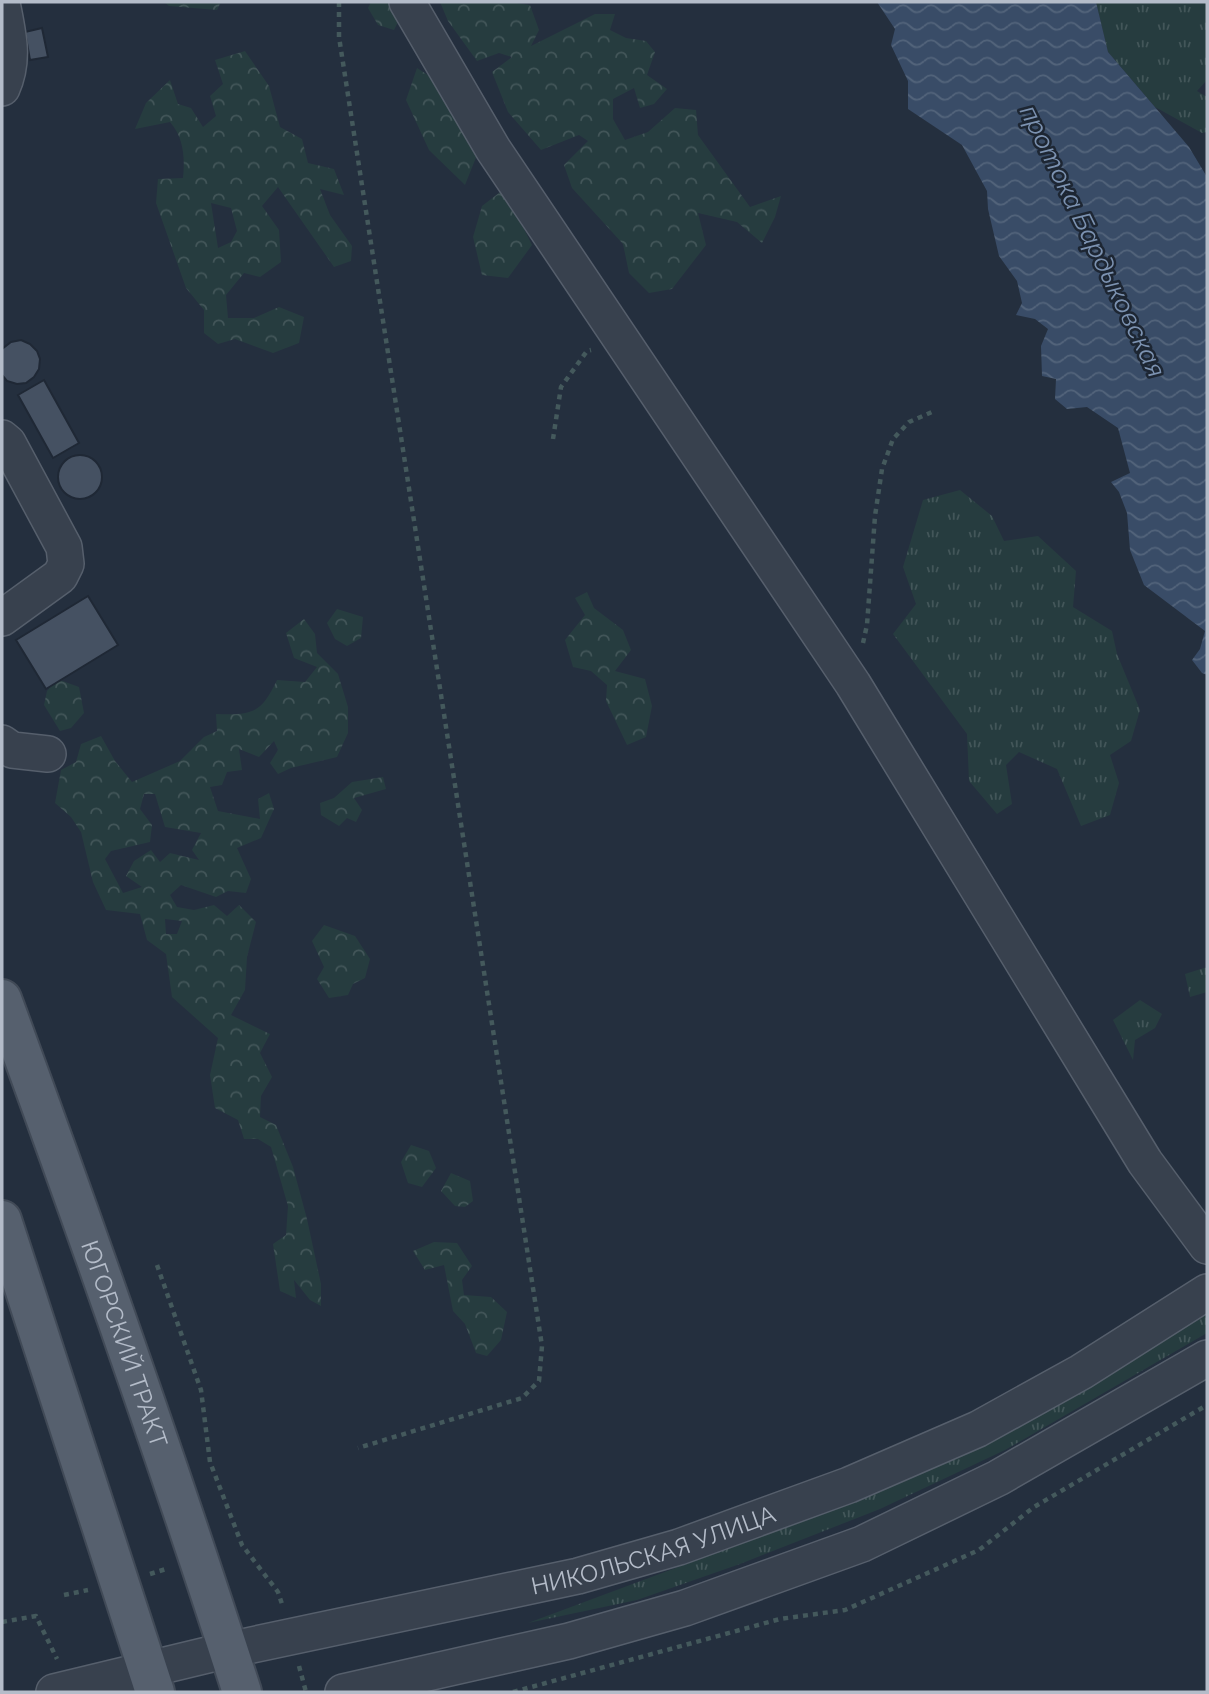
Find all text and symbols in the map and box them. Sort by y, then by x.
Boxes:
water label: протока Бардыковская [1014,100,1172,382]
street label: ЮГОРСКИЙ ТРАКТ [76,1236,174,1451]
street label: НИКОЛЬСКАЯ УЛИЦА [528,1499,779,1600]

